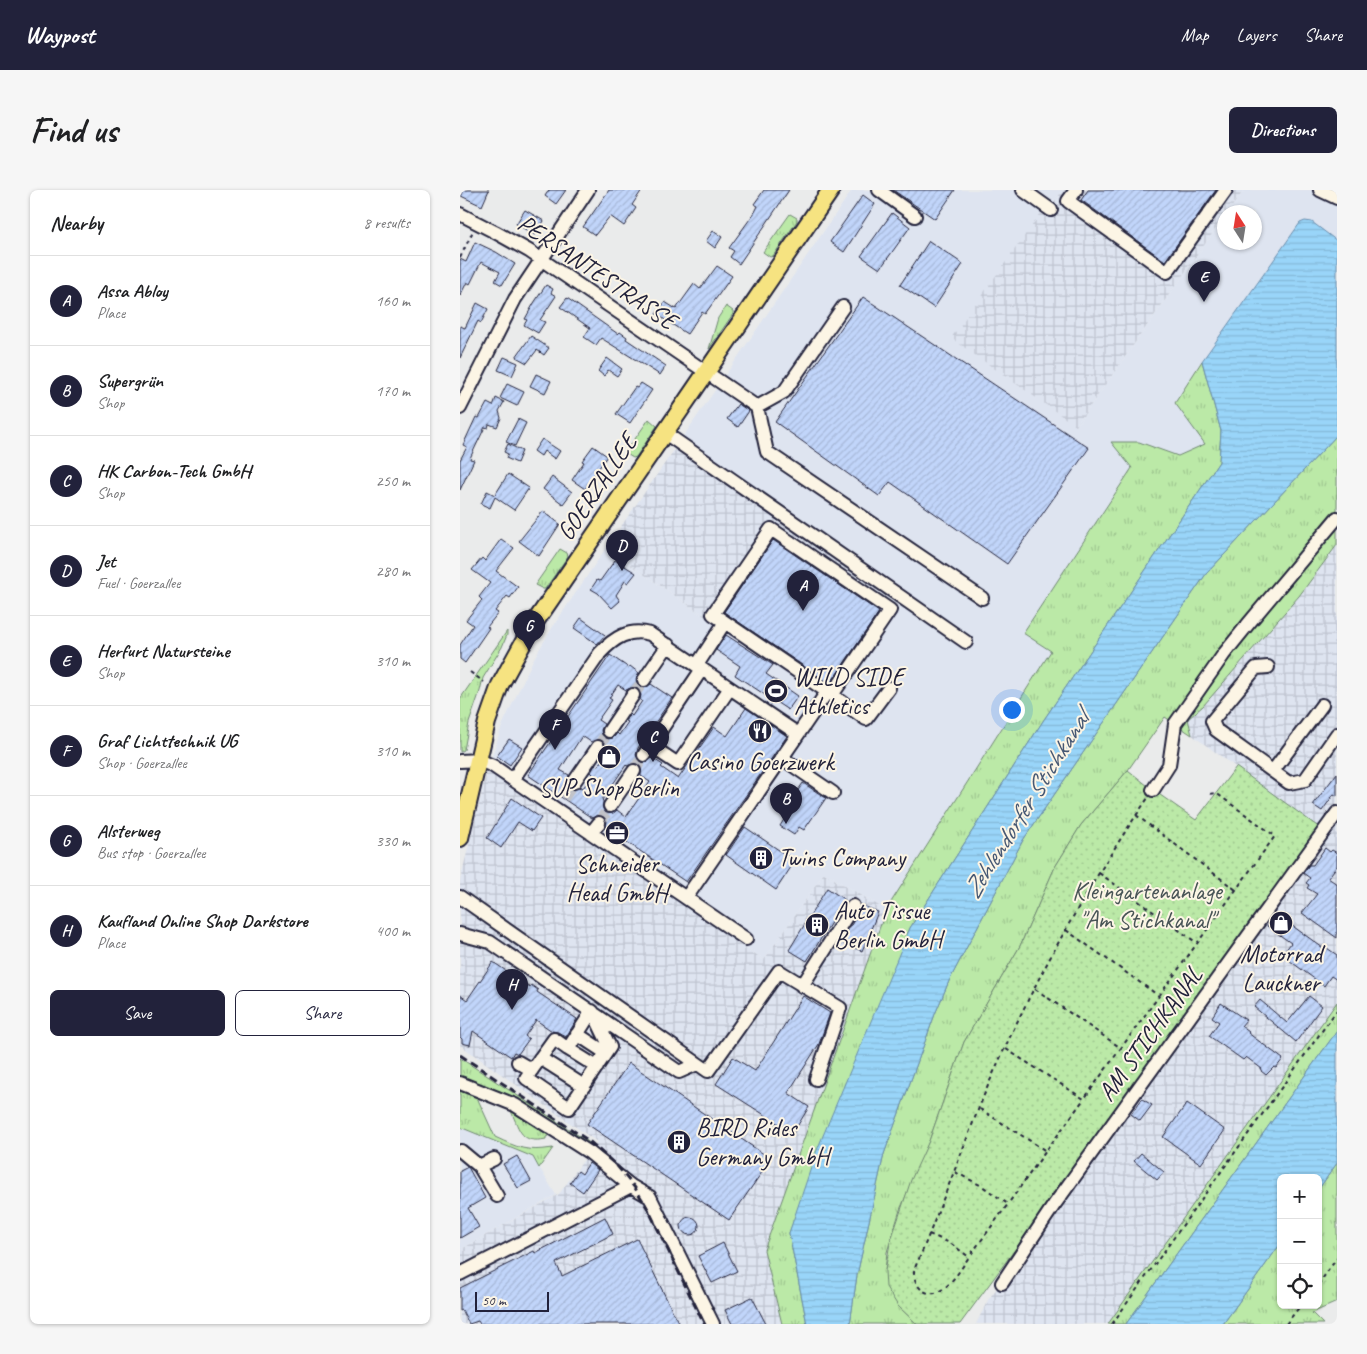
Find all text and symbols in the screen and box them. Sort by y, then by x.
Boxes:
text: Waypost [25,20,95,50]
text: Map [1181,24,1209,46]
text: Layers [1237,24,1276,46]
text: Share [1304,24,1342,46]
button: Directions [1229,107,1337,153]
text: Find us [30,108,117,153]
north arrow [1217,205,1262,250]
street label: PERSANTESTRASSE [511,207,685,339]
text: Nearby [50,210,103,236]
text: 8 results [363,213,410,233]
pin: E [1188,261,1220,302]
text: Assa Abloy [97,279,168,303]
text: A [62,291,70,311]
text: 160 m [376,291,410,311]
text: Place [97,303,125,323]
text: Supergrün [97,369,163,393]
text: B [62,381,70,401]
text: 170 m [376,381,410,401]
text: Shop [97,393,124,413]
street label: GOERZALLEE [550,425,646,547]
text: HK Carbon-Tech GmbH [97,459,250,483]
text: C [62,471,70,491]
text: 250 m [376,471,410,491]
text: Shop [97,483,124,503]
pin: D [606,530,638,571]
text: Jet [97,549,115,573]
text: D [61,561,71,581]
text: 280 m [376,561,410,581]
pin: A [787,570,819,611]
text: Fuel · Goerzallee [97,573,180,593]
pin: G [513,610,545,651]
text: Herfurt Natursteine [97,639,230,663]
text: E [62,651,70,671]
text: 310 m [376,651,410,671]
place label: WILD SIDE Athletics [794,661,907,722]
text: Shop [97,663,124,683]
sports icon: WILD SIDE Athletics [763,678,789,704]
your location [999,697,1025,723]
water label: Zehlendorfer Stichkanal [955,698,1101,904]
pin: F [539,709,571,750]
restaurant icon: Casino Goerzwerk [747,718,773,744]
pin: C [637,721,669,762]
text: Graf Lichttechnik UG [97,729,237,753]
text: F [62,741,70,761]
text: 310 m [376,741,410,761]
shop icon: SUP Shop Berlin [596,744,622,770]
place label: Casino Goerzwerk [686,746,835,778]
text: Shop · Goerzallee [97,753,187,773]
place label: SUP Shop Berlin [539,772,680,804]
pin: B [770,783,802,824]
text: Alsterweg [97,819,159,843]
office icon: Schneider Head GmbH [604,820,630,846]
text: G [62,831,70,851]
text: 330 m [376,831,410,851]
place label: Twins Company [778,842,907,874]
text: Bus stop · Goerzallee [97,843,206,863]
building icon: Twins Company [748,845,774,871]
place label: Schneider Head GmbH [567,848,671,909]
park label: Kleingartenanlage "Am Stichkanal" [1072,875,1224,936]
place label: Auto Tissue Berlin GmbH [834,895,946,956]
text: Kaufland Online Shop Darkstore [97,909,308,933]
shop icon: Motorrad Lauckner [1268,910,1294,936]
building icon: Auto Tissue Berlin GmbH [804,912,830,938]
text: H [61,921,71,941]
text: 400 m [376,921,410,941]
text: Place [97,933,125,953]
place label: Motorrad Lauckner [1240,938,1326,999]
street label: AM STICHKANAL [1090,960,1210,1107]
pin: H [496,969,528,1010]
button: Save [50,990,225,1036]
button: Share [235,990,410,1036]
place label: BIRD Rides Germany GmbH [696,1112,833,1173]
building icon: BIRD Rides Germany GmbH [666,1129,692,1155]
map controls [1277,1174,1322,1309]
button: + [1277,1174,1322,1219]
button: − [1277,1219,1322,1264]
button: locate [1277,1264,1322,1309]
scale bar [475,1289,549,1312]
text: 50 m [482,1292,506,1309]

